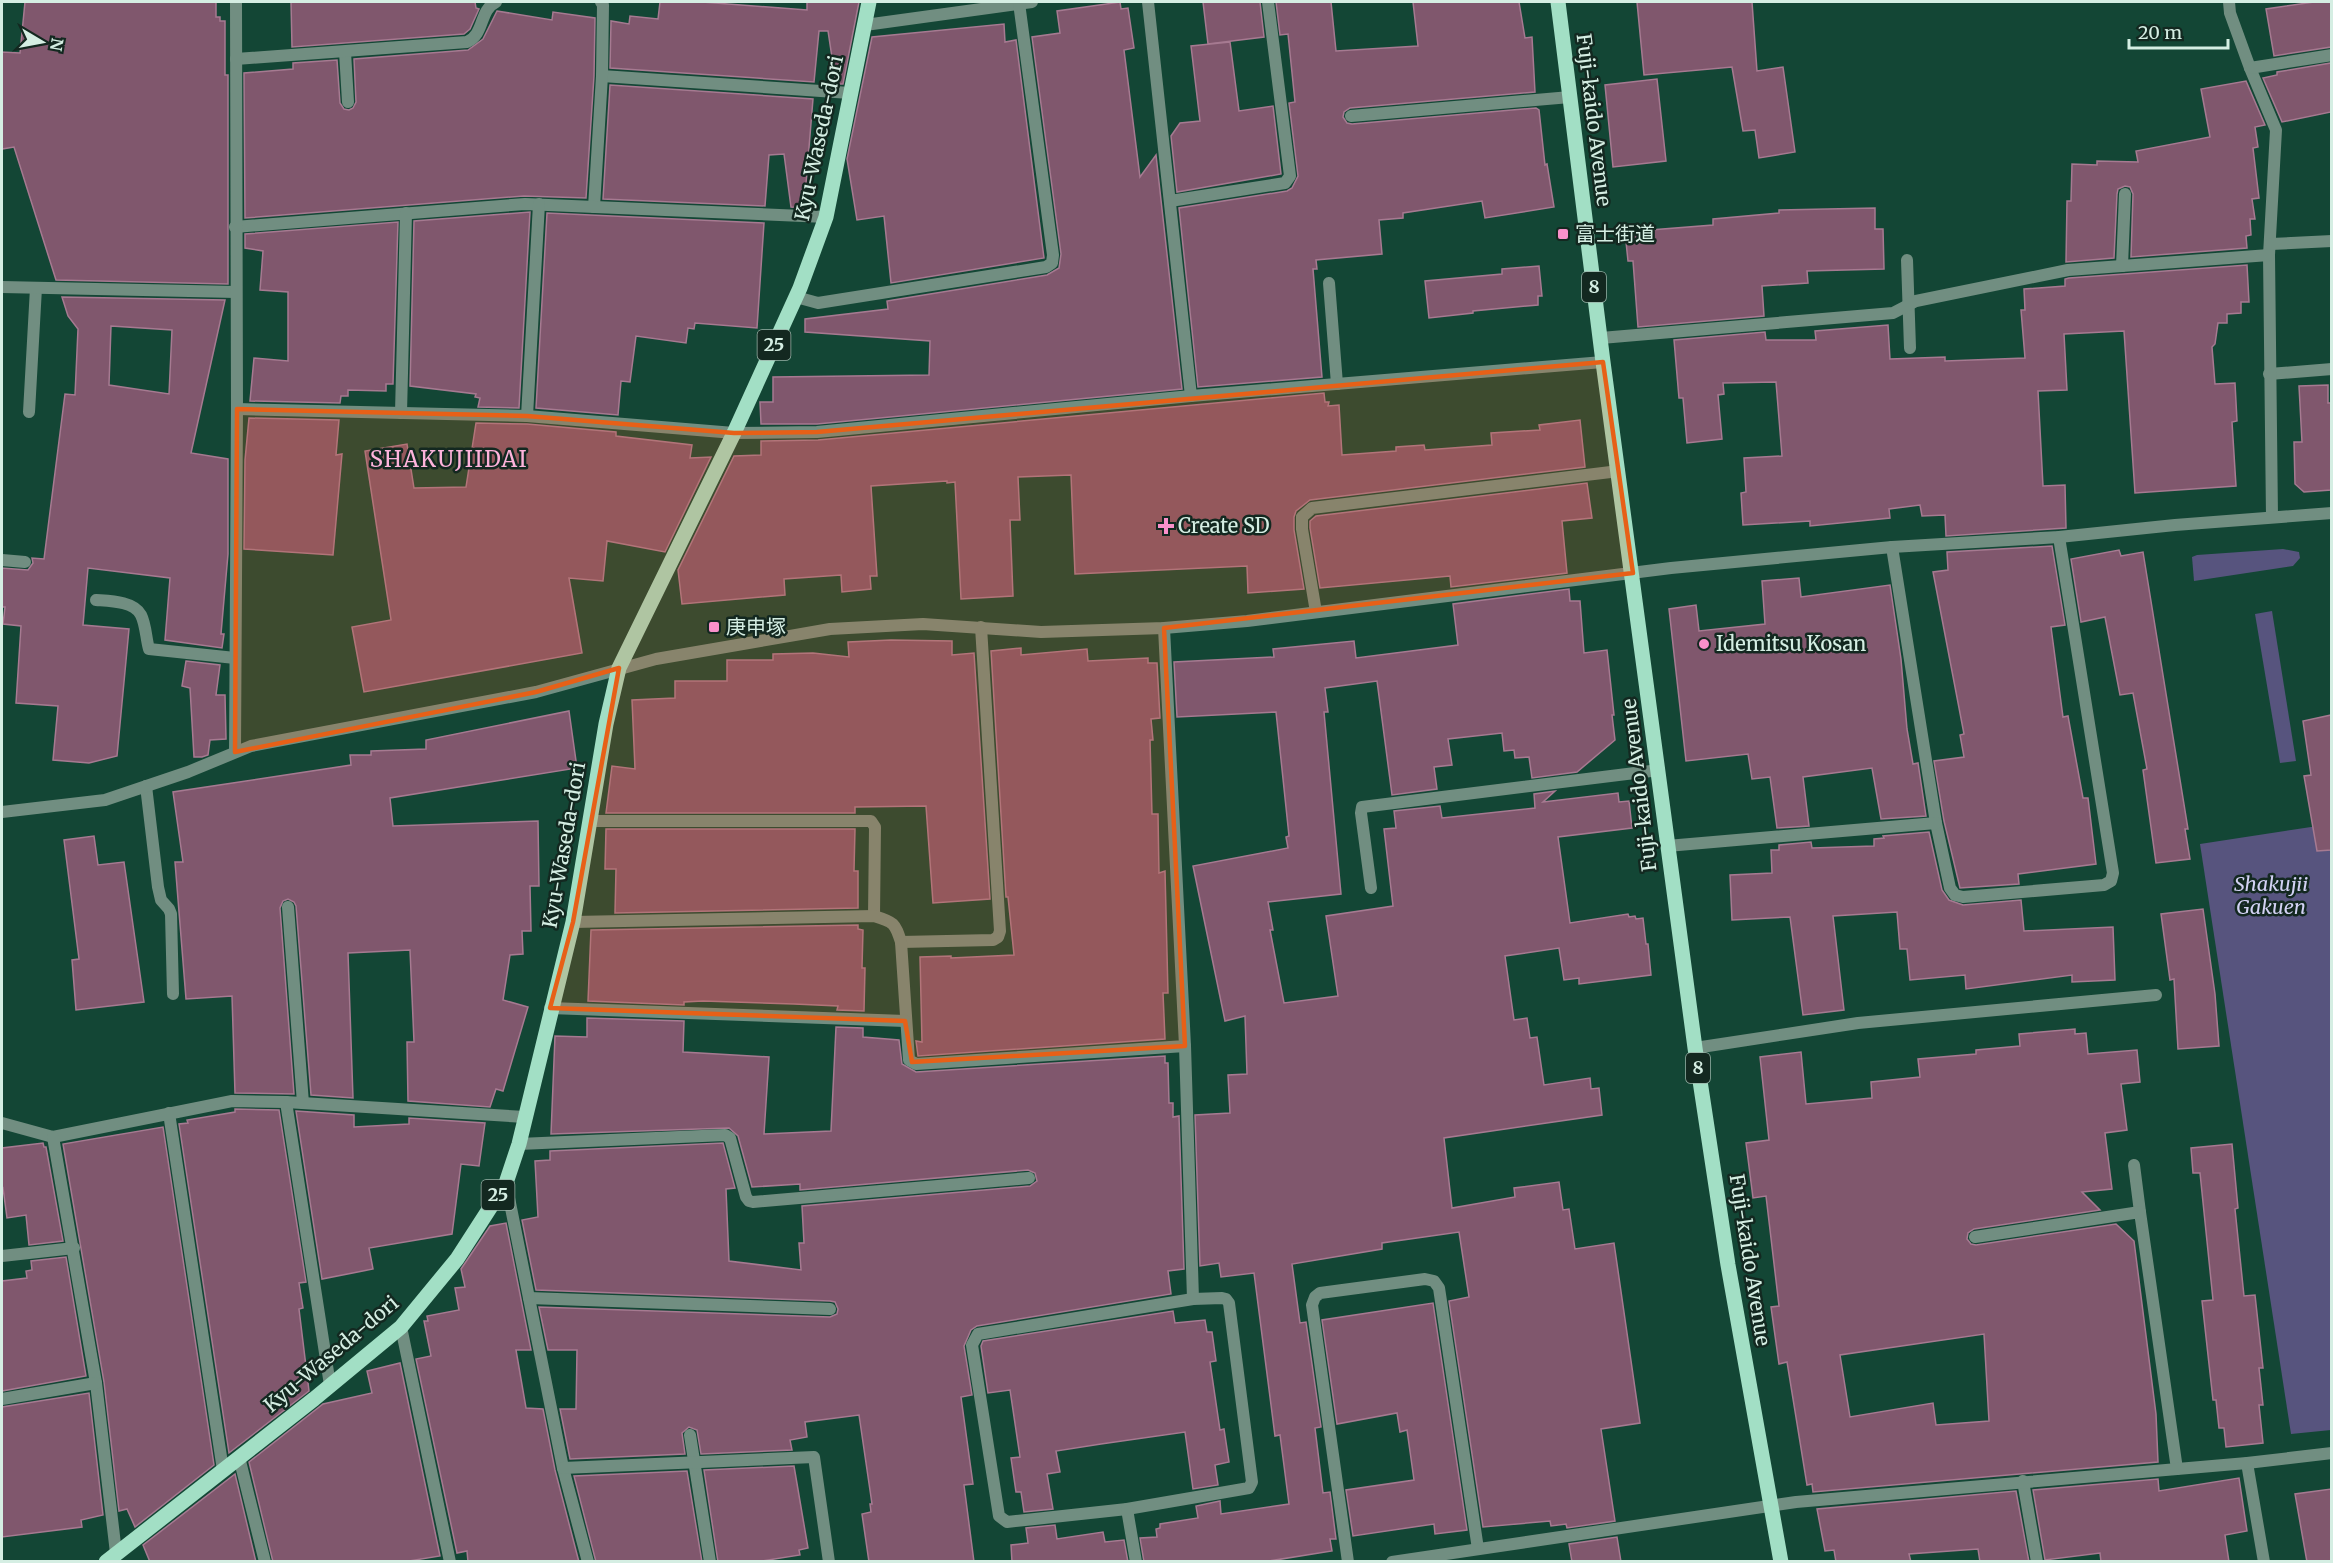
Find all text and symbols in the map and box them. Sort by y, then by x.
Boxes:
north arrow [12,12,72,72]
scale bar [2129,12,2228,50]
text: 20 m [2138,21,2182,44]
street label: Fuji-kaido Avenue [1571,32,1617,208]
text: N [46,37,68,53]
street label: Kyu-Waseda-dori [789,53,848,223]
place label: 富士街道 [1575,221,1655,246]
marker: 富士街道 [1556,227,1570,241]
road number: 8 [1582,272,1606,302]
road number: 25 [758,330,790,360]
district label: SHAKUJIIDAI [370,445,528,473]
place label: Create SD [1178,513,1270,538]
marker: Create SD [1159,519,1173,533]
place label: 庚申塚 [726,614,786,639]
marker: 庚申塚 [707,620,721,634]
place label: Idemitsu Kosan [1716,631,1866,656]
marker: Idemitsu Kosan [1697,637,1711,651]
street label: Fuji-kaido Avenue [1616,697,1662,873]
street label: Kyu-Waseda-dori [537,760,590,930]
park label: Shakujii Gakuen [2234,871,2308,919]
road number: 8 [1686,1053,1710,1083]
street label: Fuji-kaido Avenue [1725,1172,1776,1348]
road number: 25 [482,1180,514,1210]
street label: Kyu-Waseda-dori [258,1290,403,1417]

